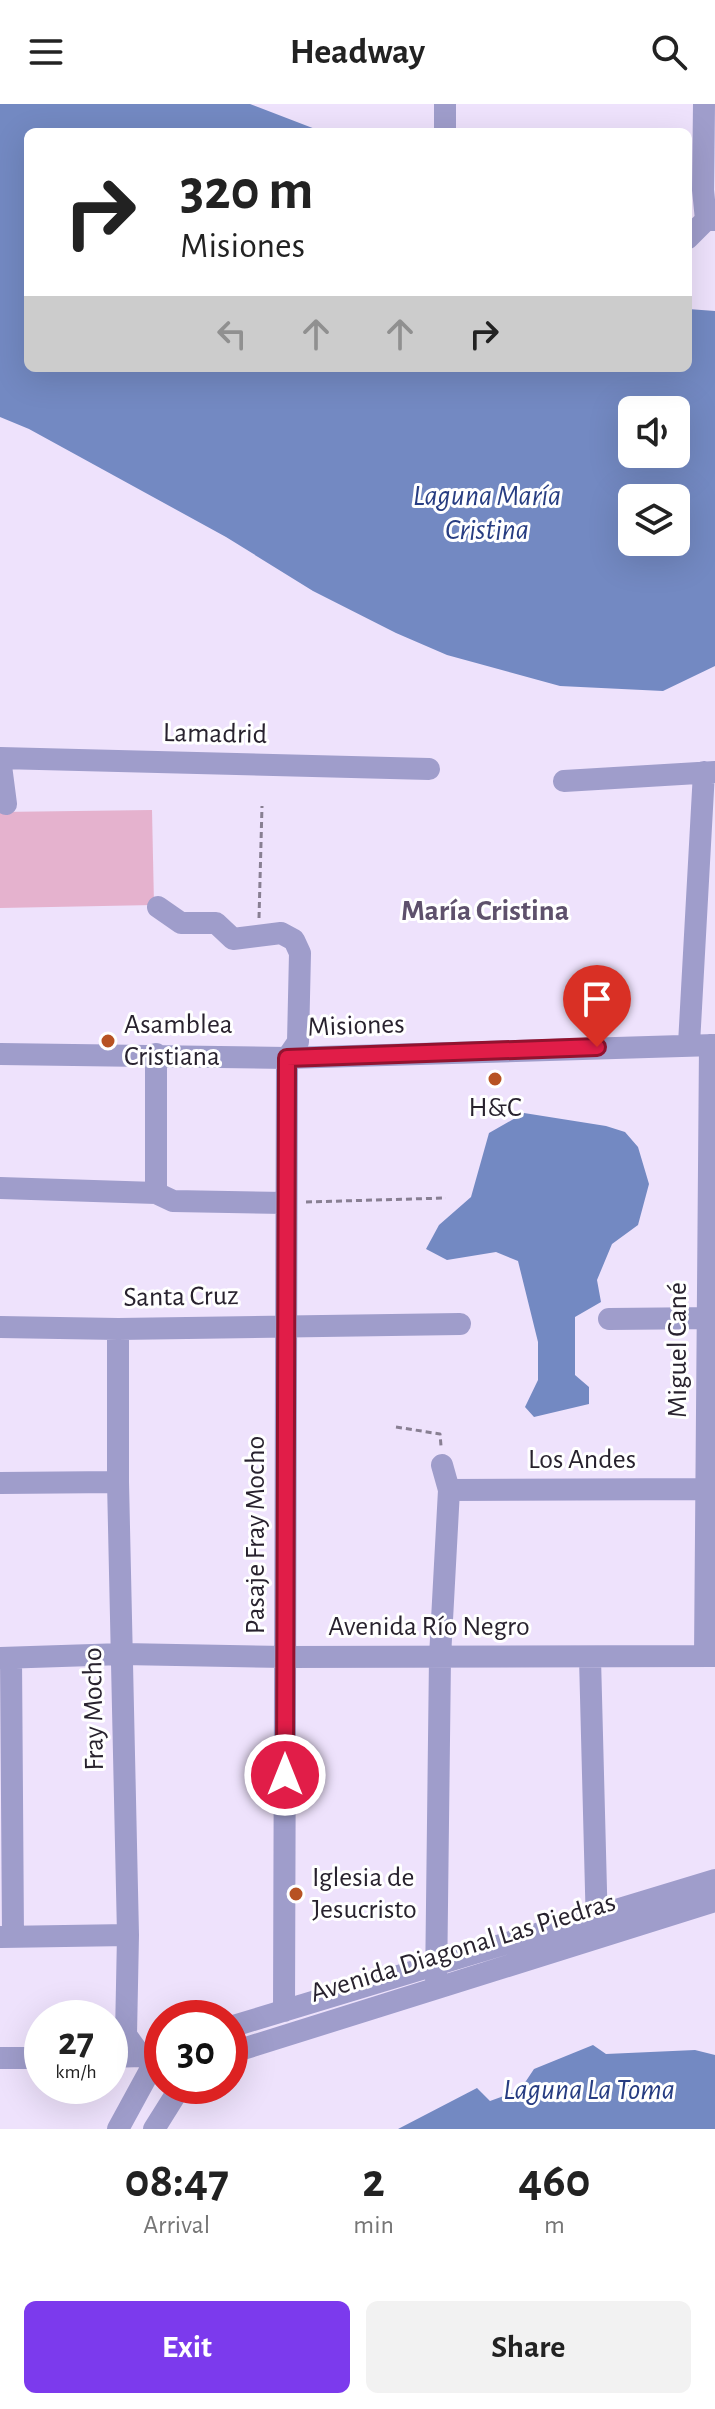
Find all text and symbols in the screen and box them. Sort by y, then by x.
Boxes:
icon: menu [24,30,68,74]
icon: search [647,30,691,74]
text: Headway [290,34,425,70]
icon: right [48,160,152,264]
text: 320 m [180,163,313,219]
text: Misiones [180,228,305,264]
icon: left [210,312,254,356]
icon: ahead [294,312,338,356]
icon: ahead [378,312,422,356]
icon: right [462,312,506,356]
map controls [618,396,690,556]
button: sound [618,396,690,468]
water label: Laguna María Cristina [413,481,561,545]
button: layers [618,484,690,556]
street label: Lamadrid [163,719,267,749]
district label: María Cristina [401,896,569,926]
pin [563,965,631,1047]
icon: arrive [575,977,619,1021]
street label: Misiones [307,1010,405,1042]
place label: Asamblea Cristiana [124,1011,233,1071]
marker: Asamblea Cristiana [99,1032,117,1050]
marker: H&C [486,1070,504,1088]
place label: H&C [468,1094,522,1122]
street label: Santa Cruz [123,1282,239,1312]
street label: Miguel Cané [664,1282,692,1418]
street label: Pasaje Fray Mocho [242,1436,270,1634]
street label: Los Andes [528,1446,636,1474]
street label: Avenida Río Negro [328,1613,530,1641]
street label: Fray Mocho [79,1647,109,1771]
position arrow [243,1733,327,1817]
place label: Iglesia de Jesucristo [312,1864,417,1924]
marker: Iglesia de Jesucristo [287,1885,305,1903]
street label: Avenida Diagonal Las Piedras [307,1888,619,2008]
speed limit sign: 30 [144,2000,248,2104]
text: 27 [58,2022,94,2062]
text: km/h [55,2062,97,2082]
water label: Laguna La Toma [503,2075,675,2105]
text: 08:47 [124,2158,229,2206]
text: 2 [362,2158,385,2206]
text: 460 [518,2158,591,2206]
text: Arrival [143,2212,210,2238]
text: min [353,2212,394,2238]
text: m [544,2212,565,2238]
button: Exit [24,2301,350,2393]
button: Share [366,2301,691,2393]

